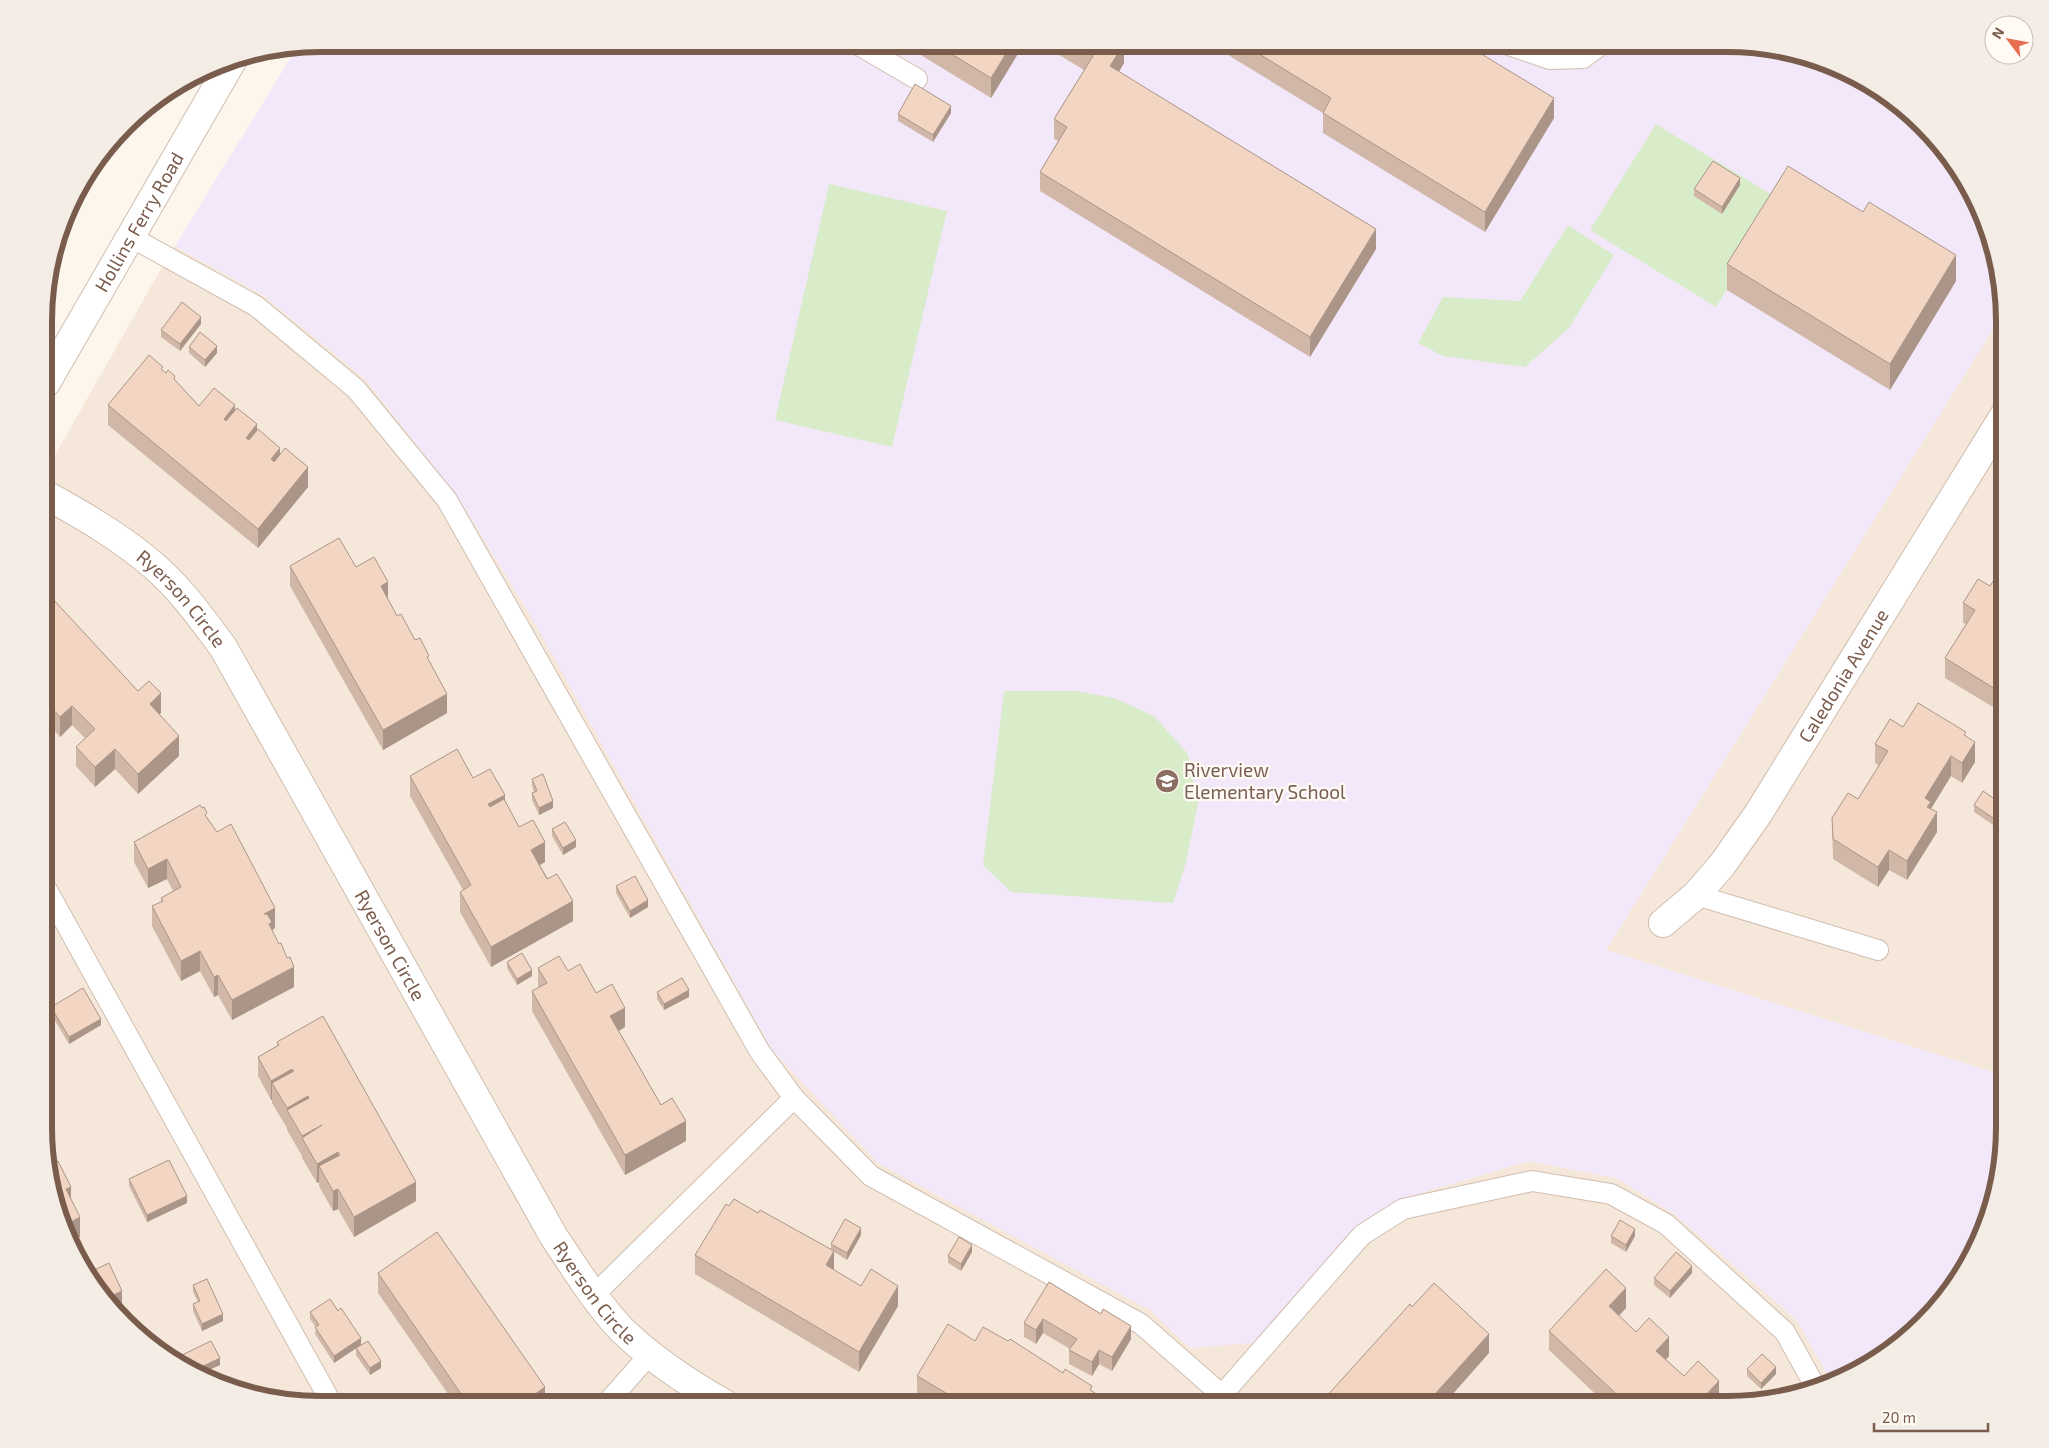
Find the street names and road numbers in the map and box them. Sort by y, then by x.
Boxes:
street label: Hollins Ferry Road [89,148,188,296]
street label: Ryerson Circle [132,544,231,652]
street label: Caledonia Avenue [1793,604,1893,746]
street label: Ryerson Circle [351,886,431,1004]
street label: Ryerson Circle [549,1237,642,1349]

